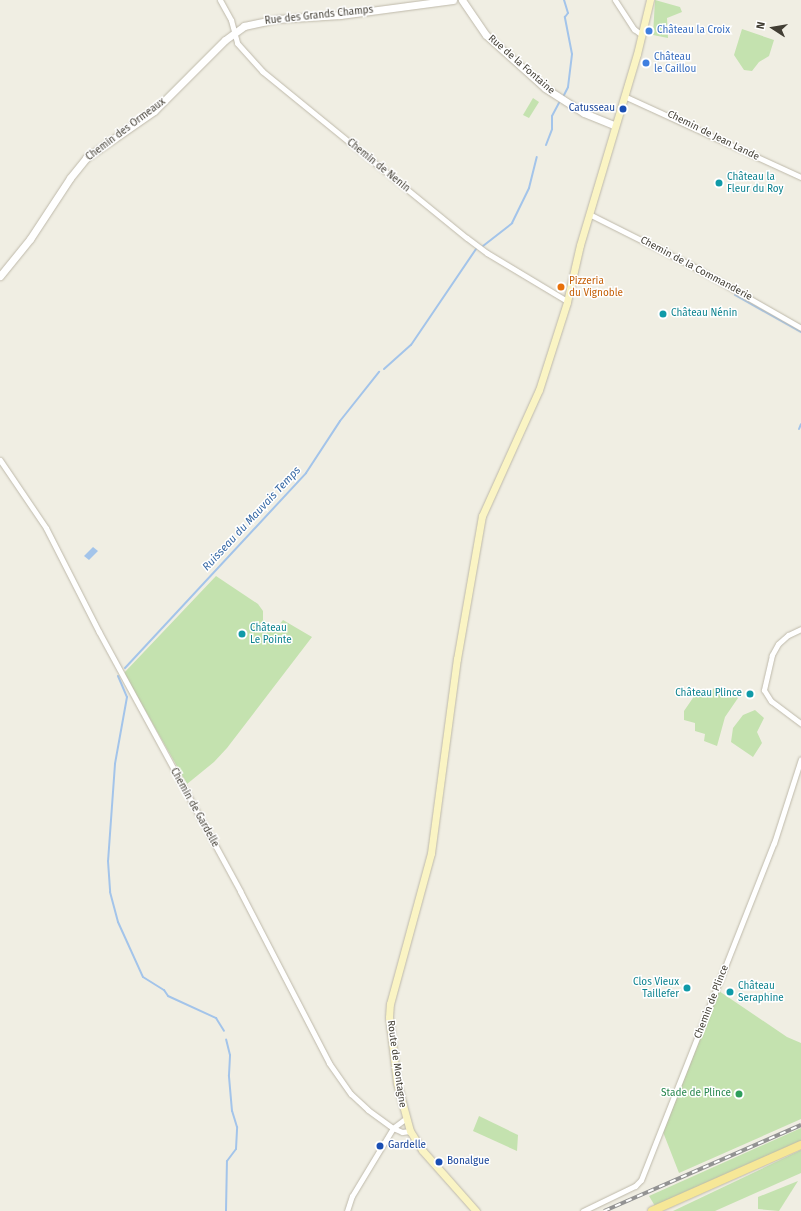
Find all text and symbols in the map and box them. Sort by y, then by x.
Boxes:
street label: Rue des Grands Champs [264,4,374,28]
north arrow [753,8,793,48]
text: N [754,20,768,30]
place label: Château la Croix [657,25,730,37]
marker: Château la Croix [644,26,654,36]
street label: Rue de la Fontaine [485,33,557,97]
place label: Château le Caillou [654,51,696,74]
marker: Château le Caillou [641,58,651,68]
street label: Chemin des Ormeaux [84,96,168,164]
place label: Catusseau [569,103,615,115]
marker: Catusseau [618,104,628,114]
street label: Chemin de Jean Lande [665,109,761,163]
street label: Chemin de Nenin [344,137,412,195]
place label: Château la Fleur du Roy [727,171,784,194]
marker: Château la Fleur du Roy [714,178,724,188]
street label: Chemin de la Commanderie [638,234,754,304]
place label: Pizzeria du Vignoble [569,275,623,298]
marker: Pizzeria du Vignoble [556,282,566,292]
place label: Château Nénin [671,308,737,320]
marker: Château Nénin [658,309,668,319]
water label: Ruisseau du Mauvais Temps [200,464,304,574]
place label: Château Le Pointe [250,622,292,646]
marker: Château Le Pointe [237,629,247,639]
place label: Château Plince [675,688,742,700]
marker: Château Plince [745,689,755,699]
street label: Chemin de Gardelle [167,766,221,850]
street label: Chemin de Plince [692,963,732,1041]
place label: Clos Vieux Taillefer [633,976,679,1000]
place label: Château Seraphine [738,980,784,1004]
marker: Clos Vieux Taillefer [682,983,692,993]
marker: Château Seraphine [725,987,735,997]
street label: Route de Montagne [384,1020,408,1108]
place label: Stade de Plince [661,1088,731,1100]
marker: Stade de Plince [734,1089,744,1099]
place label: Gardelle [388,1140,426,1152]
marker: Gardelle [375,1141,385,1151]
place label: Bonalgue [447,1156,489,1168]
marker: Bonalgue [434,1157,444,1167]

